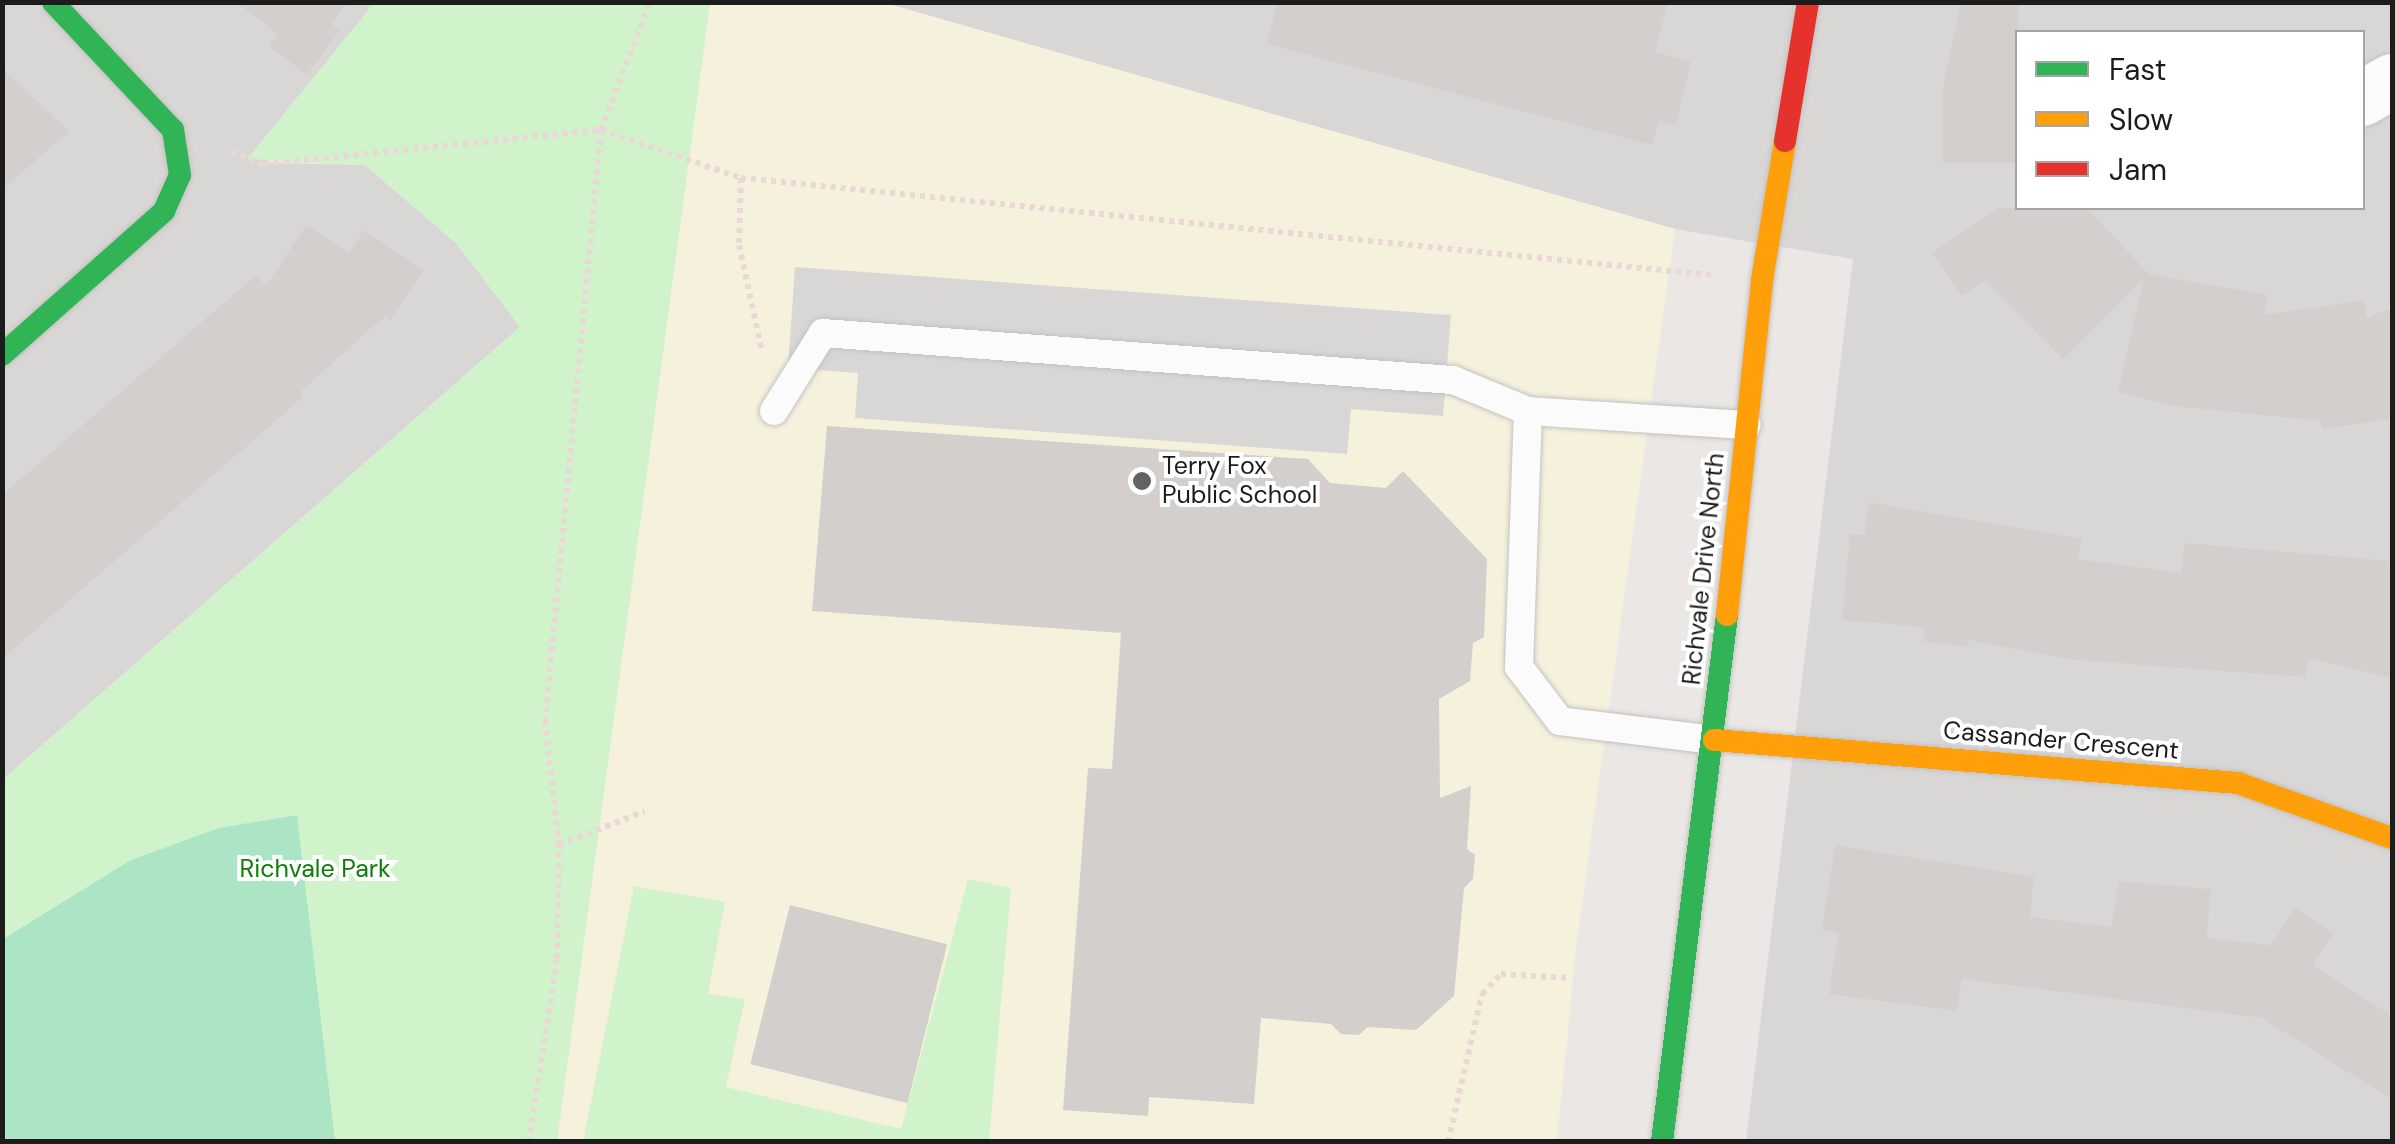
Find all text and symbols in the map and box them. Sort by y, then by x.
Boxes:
legend [2015,30,2365,210]
text: Fast [2109,50,2167,89]
text: Slow [2109,100,2173,139]
text: Jam [2109,150,2167,189]
street label: Richvale Drive North [1677,451,1731,687]
place label: Terry Fox Public School [1162,452,1317,511]
marker: Terry Fox Public School [1131,470,1153,492]
street label: Cassander Crescent [1942,716,2180,766]
park label: Richvale Park [239,854,391,884]

